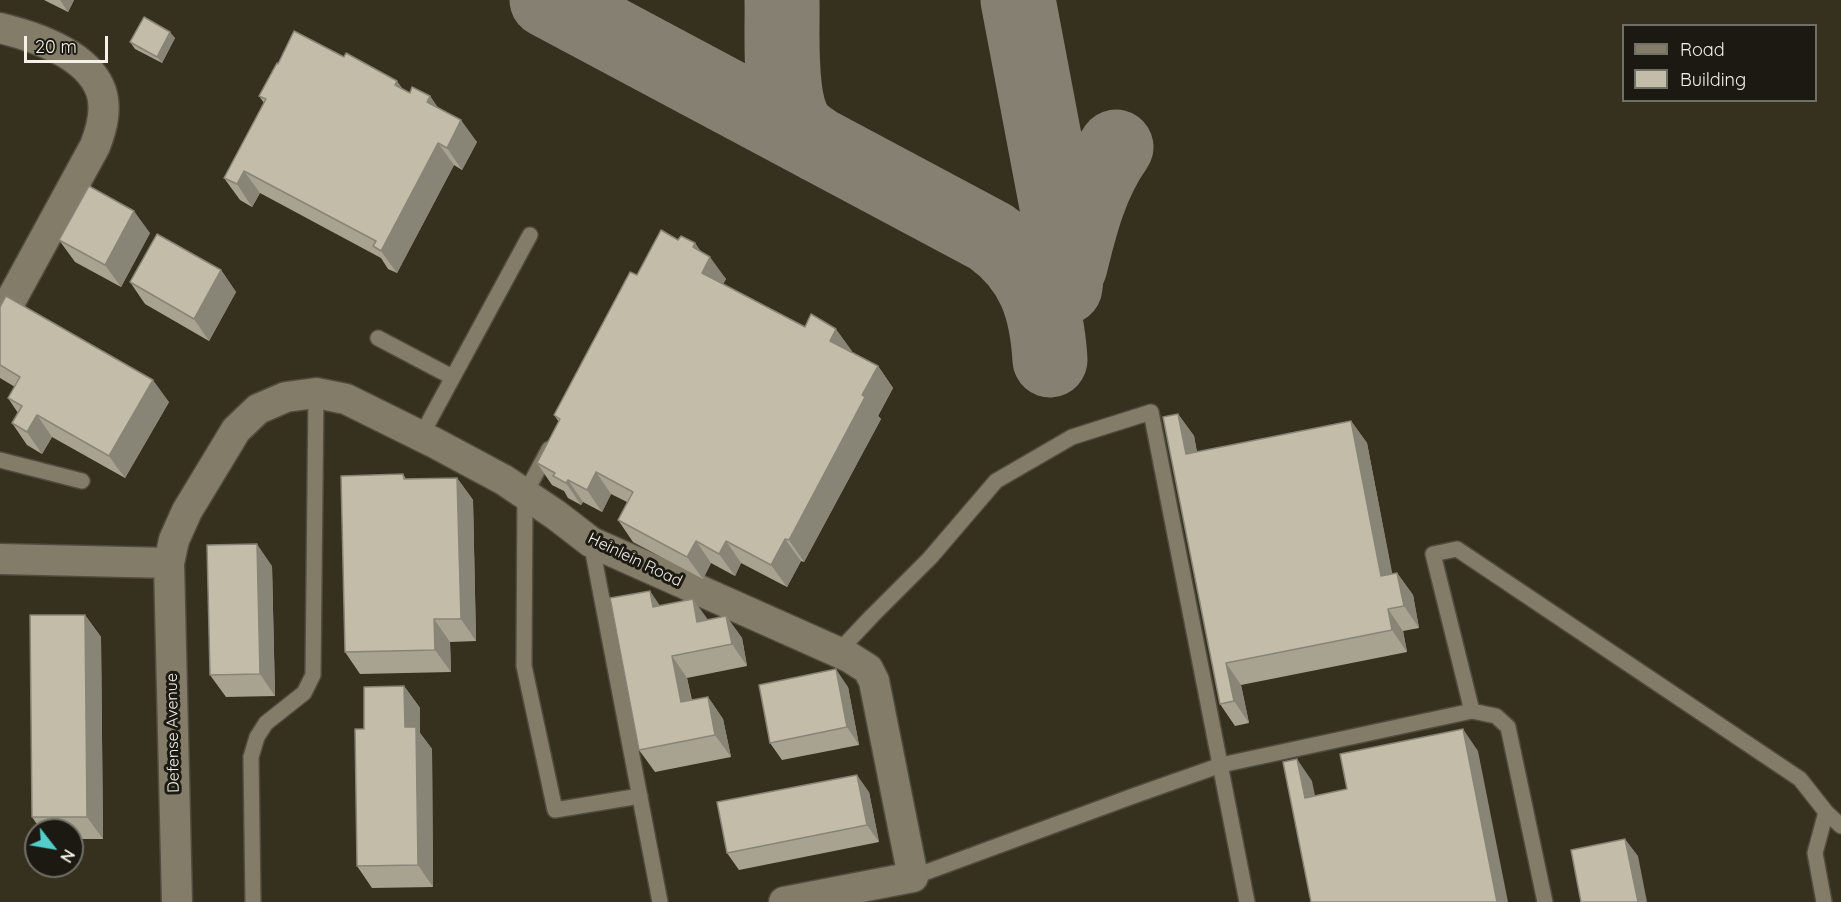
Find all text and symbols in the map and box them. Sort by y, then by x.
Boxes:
scale bar [27,24,111,62]
legend [1622,24,1817,102]
text: 20 m [35,35,77,58]
text: Road [1680,38,1725,61]
text: Building [1680,68,1746,91]
street label: Heinlein Road [585,529,685,591]
street label: Defense Avenue [162,673,184,793]
north arrow [24,818,84,878]
text: N [56,846,79,866]

